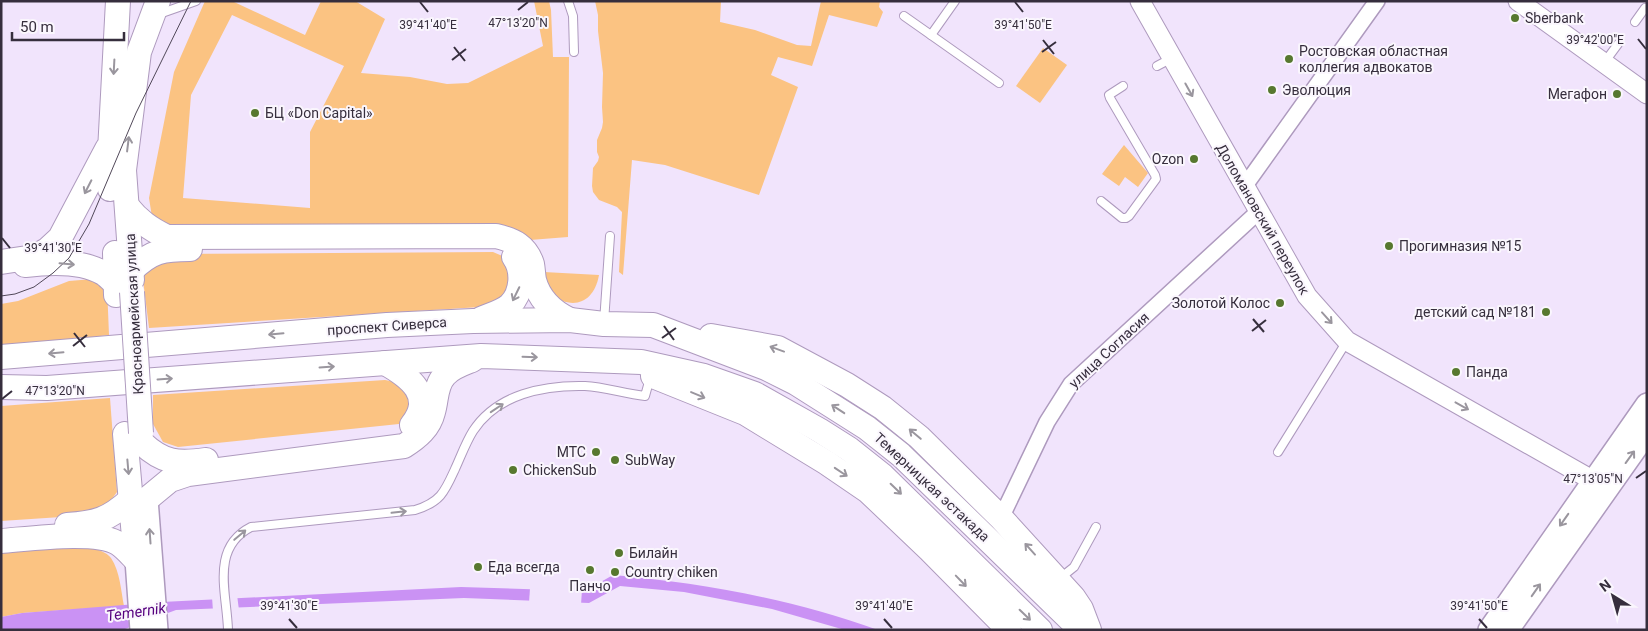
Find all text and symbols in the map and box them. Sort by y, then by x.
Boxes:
scale bar [12,10,125,42]
place label: Sberbank [1525,10,1585,26]
marker: Sberbank [1509,12,1521,24]
text: 47°13'20"N [488,16,548,30]
text: 50 m [20,18,54,36]
text: 39°41'40"E [399,18,457,32]
text: 39°41'50"E [994,18,1052,32]
text: 39°42'00"E [1566,33,1624,47]
place label: Ростовская областная коллегия адвокатов [1299,43,1448,75]
marker: Ростовская областная коллегия адвокатов [1283,53,1295,65]
one-way arrow [110,59,119,75]
one-way arrow [1185,82,1195,96]
place label: Эволюция [1282,82,1351,98]
marker: Эволюция [1266,84,1278,96]
place label: Мегафон [1548,86,1607,102]
marker: Мегафон [1611,88,1623,100]
place label: БЦ «Don Capital» [265,105,373,121]
marker: БЦ «Don Capital» [249,107,261,119]
one-way arrow [123,136,133,152]
street label: Доломановский переулок [1213,141,1313,298]
place label: Ozon [1152,151,1184,167]
marker: Ozon [1188,153,1200,165]
one-way arrow [83,179,93,194]
street label: Красноармейская улица [122,233,146,395]
place label: Прогимназия №15 [1399,238,1521,254]
marker: Прогимназия №15 [1383,240,1395,252]
text: 39°41'30"E [24,241,82,255]
one-way arrow [59,260,75,269]
one-way arrow [510,287,520,302]
place label: Золотой Колос [1172,295,1270,311]
marker: Золотой Колос [1274,297,1286,309]
place label: детский сад №181 [1415,304,1536,320]
marker: детский сад №181 [1540,306,1552,318]
street label: улица Согласия [1066,309,1152,391]
one-way arrow [1321,312,1333,325]
street label: проспект Сиверса [327,314,447,338]
one-way arrow [269,329,285,339]
one-way arrow [770,344,786,353]
one-way arrow [48,348,64,357]
one-way arrow [521,353,537,362]
one-way arrow [319,363,335,372]
place label: Панда [1466,364,1508,380]
marker: Панда [1450,366,1462,378]
one-way arrow [157,374,173,384]
text: 47°13'20"N [25,384,85,398]
one-way arrow [690,390,705,400]
one-way arrow [1455,401,1470,411]
one-way arrow [489,402,503,412]
one-way arrow [831,404,845,414]
street label: Темерницкая эстакада [871,429,993,545]
one-way arrow [909,429,922,440]
place label: МТС [557,444,586,460]
marker: МТС [590,446,602,458]
one-way arrow [1624,451,1635,464]
place label: SubWay [625,452,676,468]
marker: SubWay [609,454,621,466]
one-way arrow [123,459,132,475]
place label: ChickenSub [523,462,597,478]
marker: ChickenSub [507,464,519,476]
one-way arrow [833,467,847,477]
text: 47°13'05"N [1563,472,1623,486]
one-way arrow [890,483,902,495]
one-way arrow [391,507,407,517]
one-way arrow [1559,513,1569,527]
one-way arrow [145,528,154,544]
one-way arrow [234,529,247,540]
one-way arrow [1024,543,1036,556]
place label: Билайн [629,545,678,561]
marker: Билайн [613,547,625,559]
place label: Еда всегда [488,559,560,575]
marker: Еда всегда [472,561,484,573]
marker: Панчо [584,564,596,576]
place label: Country chiken [625,564,718,580]
marker: Country chiken [609,566,621,578]
north arrow [1588,571,1638,621]
one-way arrow [955,574,967,587]
text: N [1596,576,1614,595]
place label: Панчо [569,578,611,594]
one-way arrow [1531,583,1541,597]
water label: Temernik [105,599,168,625]
text: 39°41'30"E [260,599,318,613]
text: 39°41'40"E [855,599,913,613]
text: 39°41'50"E [1450,599,1508,613]
one-way arrow [1019,609,1032,621]

